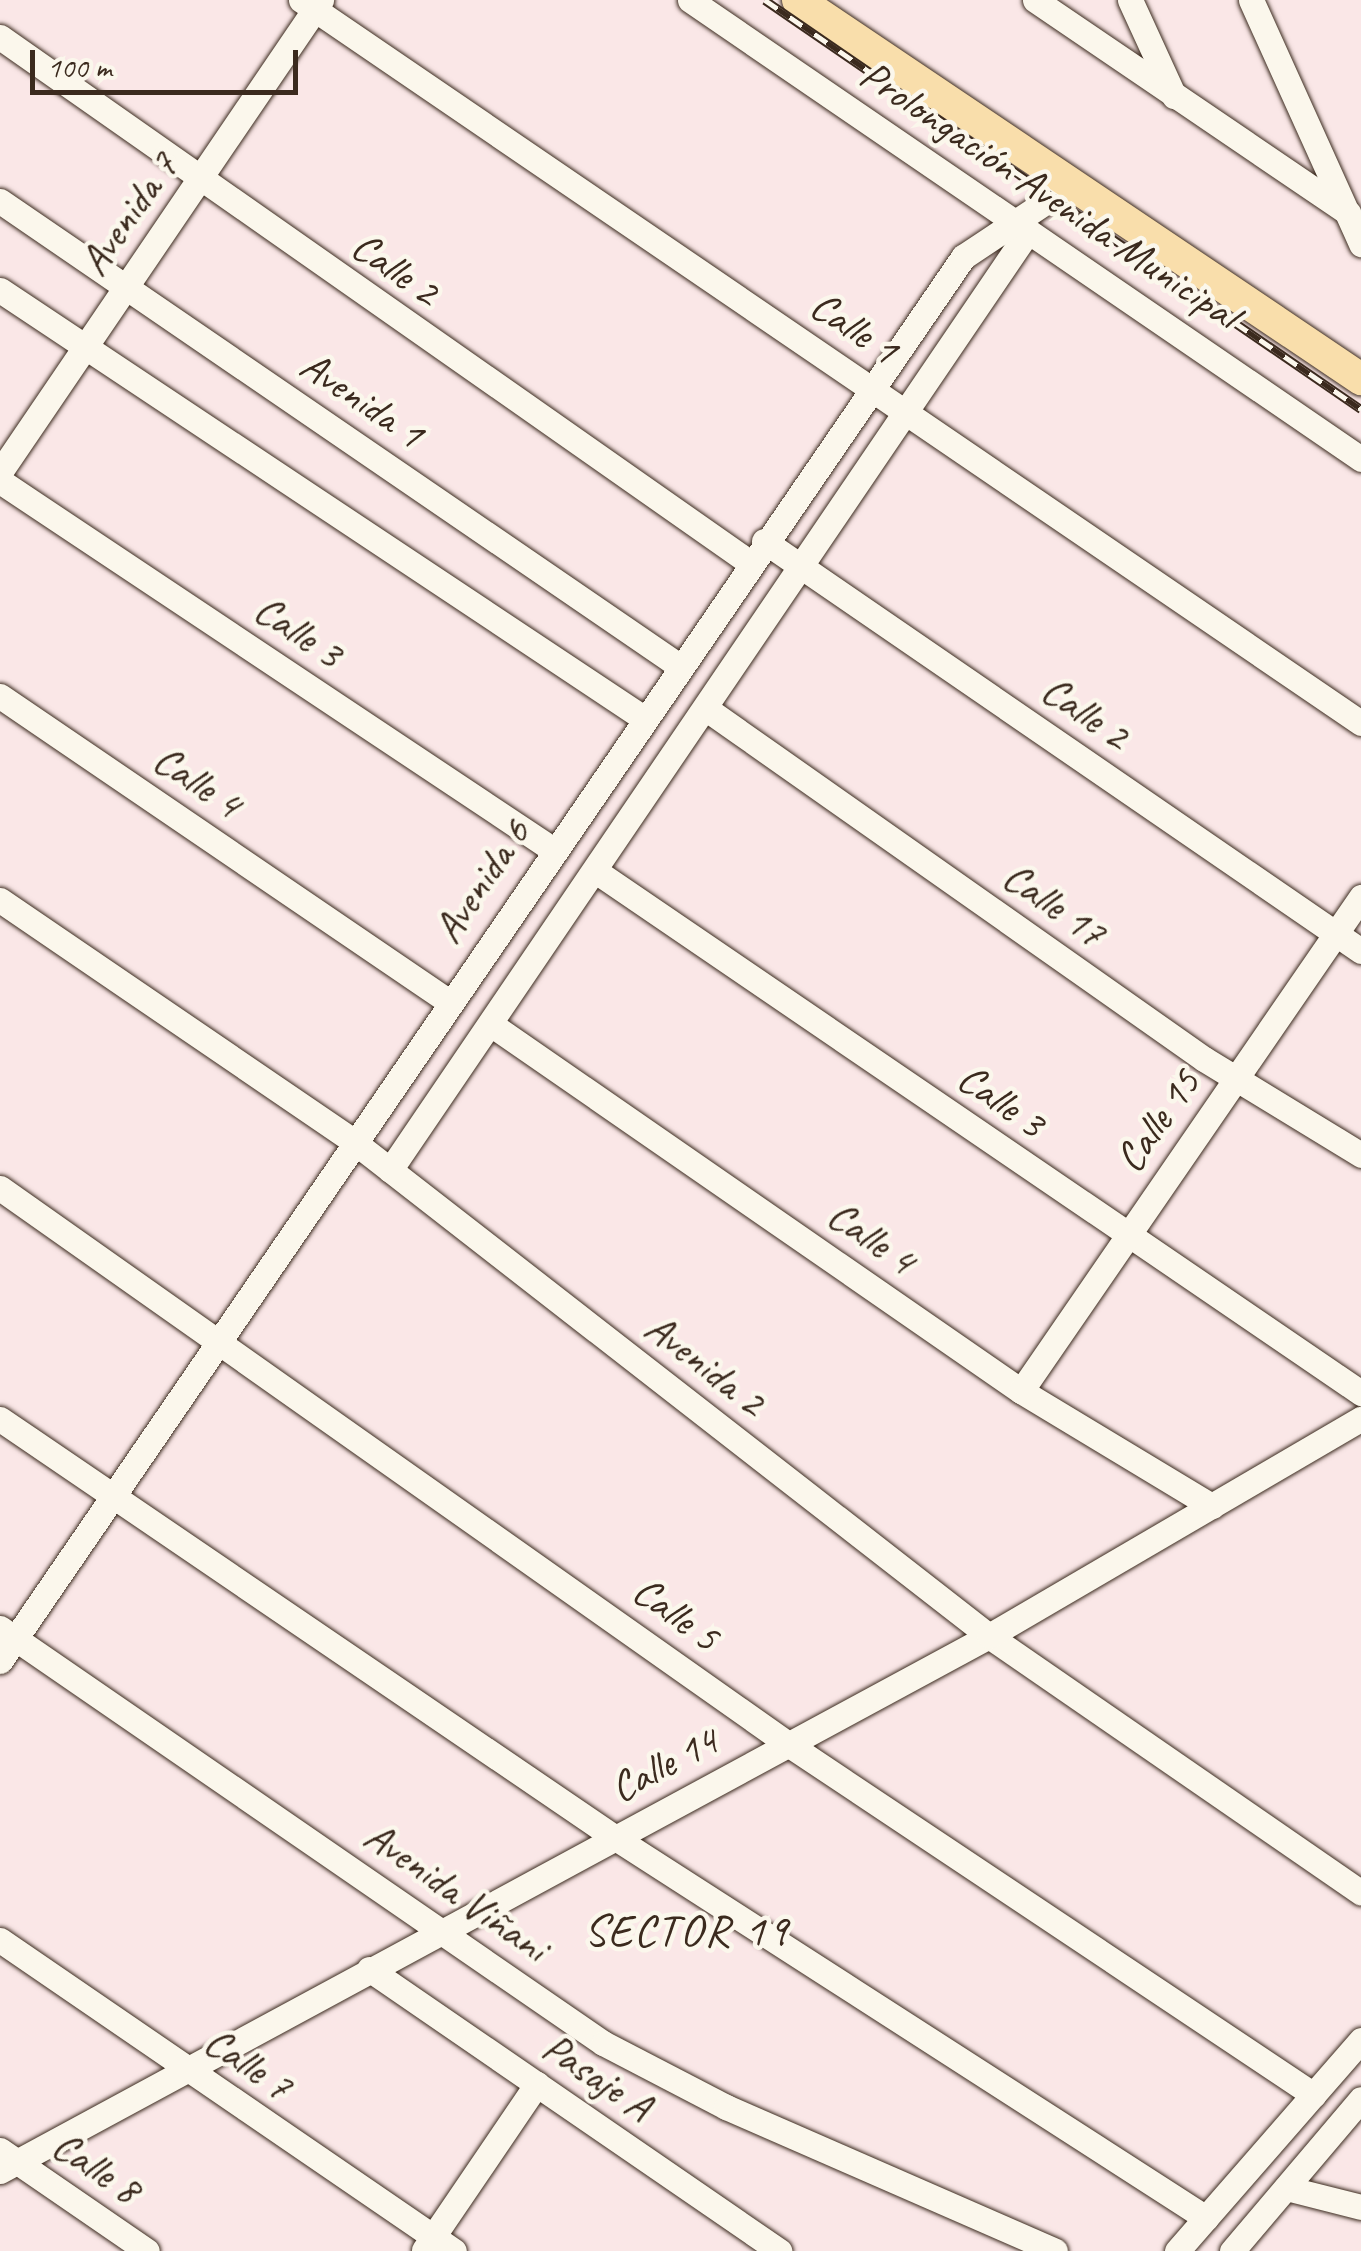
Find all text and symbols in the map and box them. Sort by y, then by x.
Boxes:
scale bar [35,30,302,92]
text: 100 m [47,48,112,86]
street label: Prolongación Avenida Municipal [851,50,1247,340]
street label: Avenida 7 [69,143,189,285]
street label: Calle 2 [342,221,448,317]
street label: Calle 1 [800,281,908,375]
street label: Avenida 1 [291,341,433,459]
street label: Calle 3 [244,585,352,679]
street label: Calle 2 [1032,665,1138,761]
street label: Calle 4 [143,735,251,829]
street label: Avenida 6 [423,810,541,952]
street label: Calle 17 [993,852,1115,958]
street label: Calle 3 [948,1053,1054,1149]
street label: Calle 15 [1105,1060,1211,1182]
street label: Calle 4 [818,1190,924,1286]
street label: Avenida 2 [635,1303,775,1427]
street label: Calle 5 [623,1566,729,1662]
street label: Calle 14 [602,1716,726,1814]
street label: Avenida Viñani [355,1811,557,1973]
district label: SECTOR 19 [584,1904,790,1958]
street label: Calle 7 [194,2017,302,2111]
street label: Pasaje A [533,2022,661,2132]
street label: Calle 8 [42,2121,150,2215]

